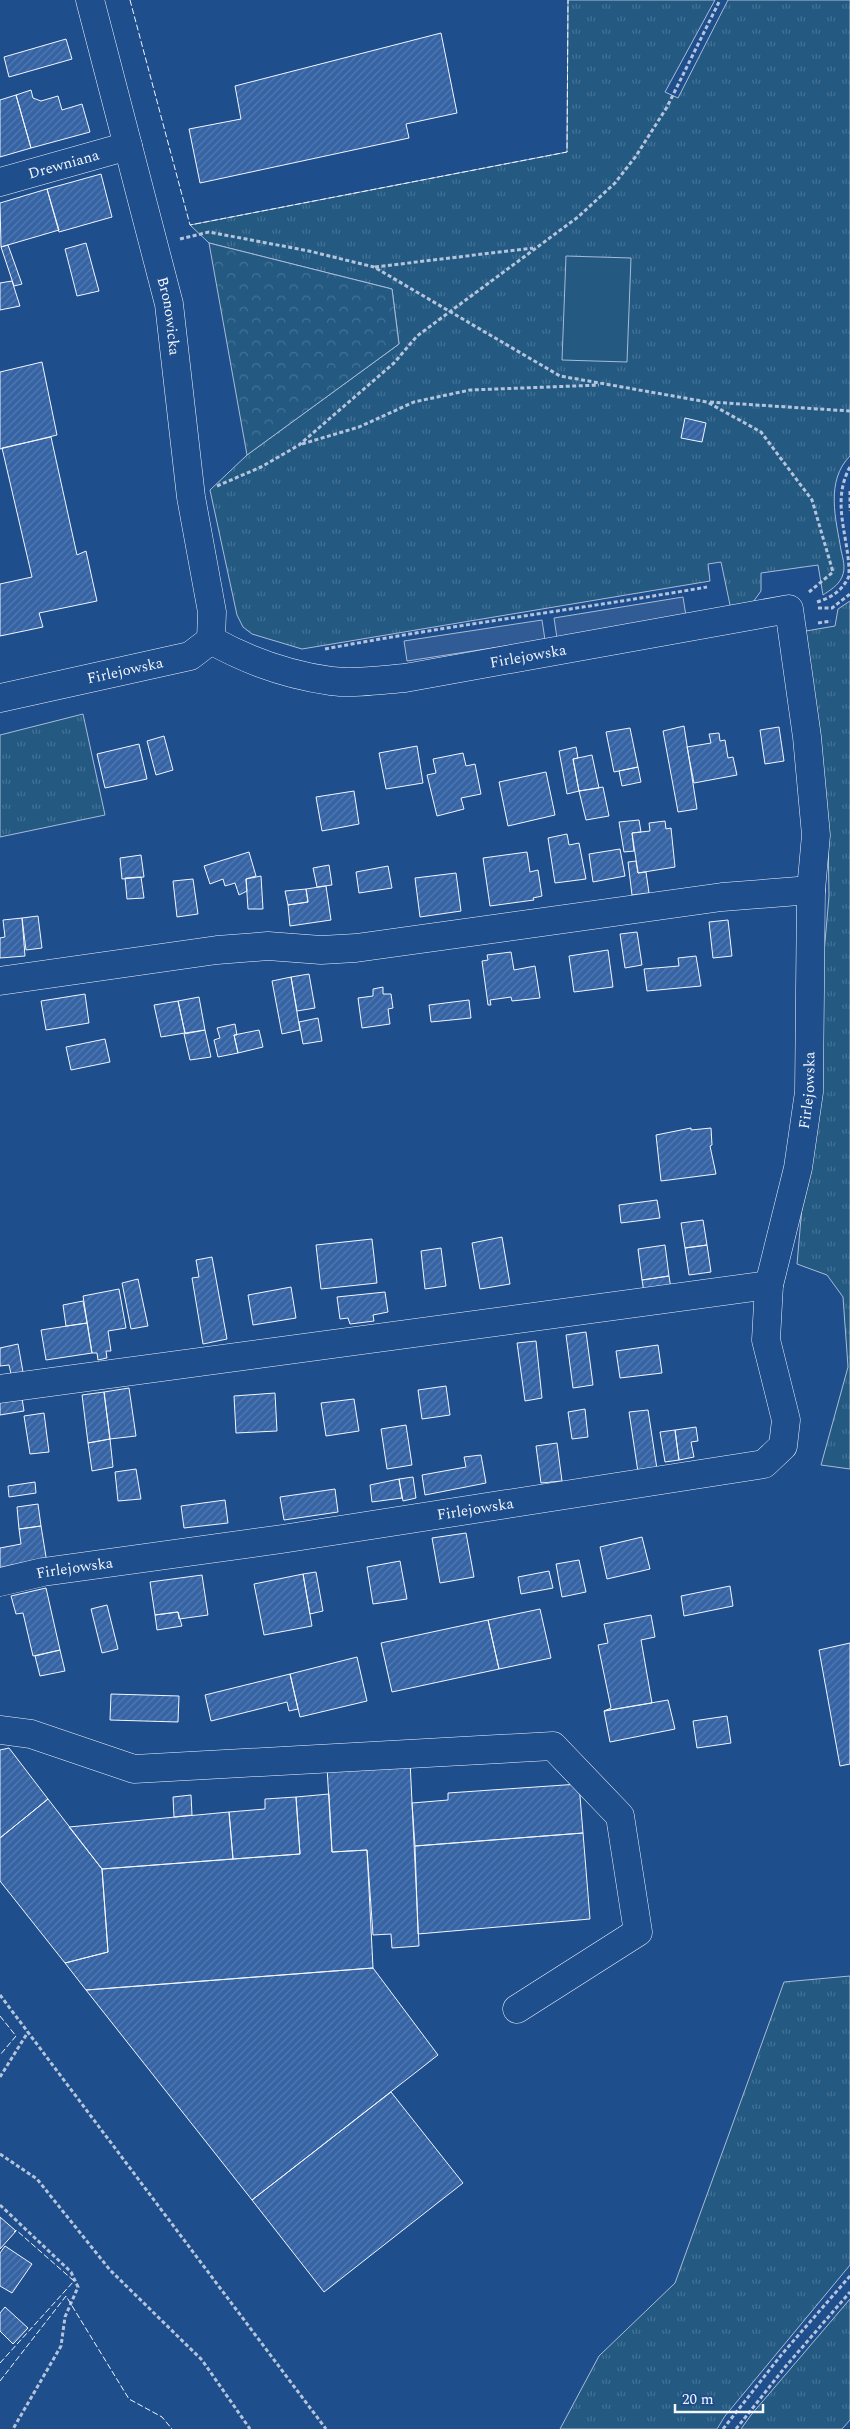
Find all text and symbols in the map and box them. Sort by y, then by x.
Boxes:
street label: Drewniana [25,143,102,186]
street label: Bronowicka [150,274,186,357]
street label: Firlejowska [488,638,569,675]
street label: Firlejowska [85,651,166,690]
street label: Firlejowska [793,1051,821,1131]
street label: Firlejowska [435,1492,516,1527]
street label: Firlejowska [34,1551,115,1585]
scale bar [675,2382,762,2414]
text: 20 m [682,2388,714,2411]

